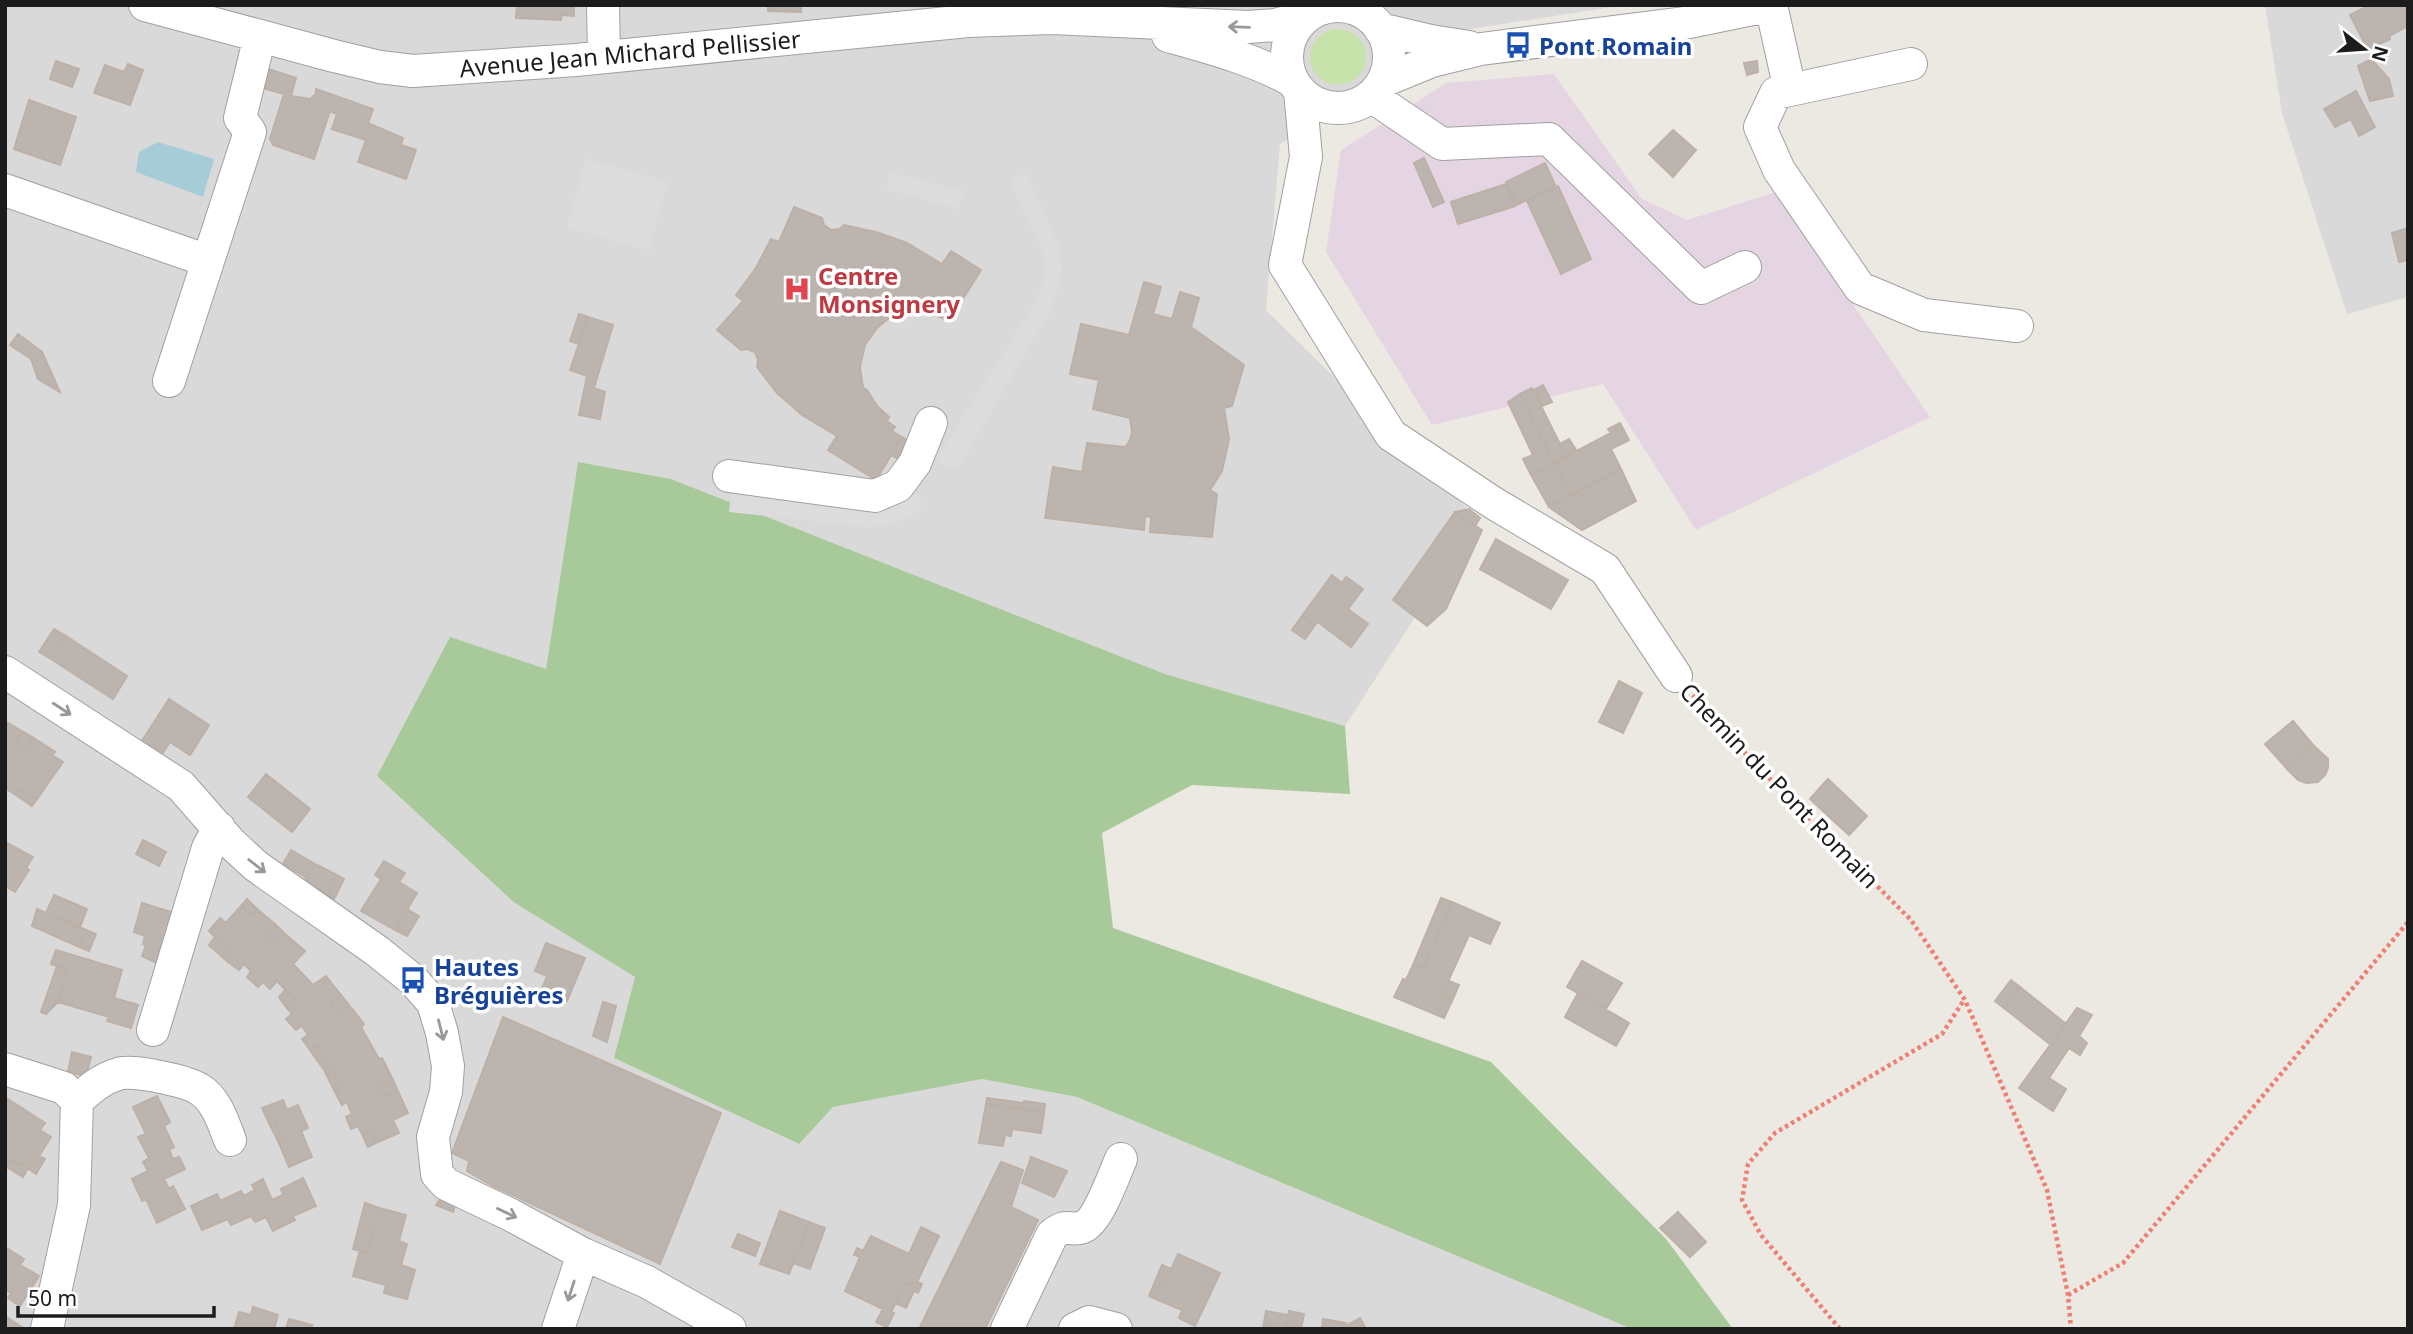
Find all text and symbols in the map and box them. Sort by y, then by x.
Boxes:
north arrow [2329,14,2399,84]
one-way arrow [1228,20,1251,33]
street label: Avenue Jean Michard Pellissier [458,22,802,84]
place label: Pont Romain [1539,29,1692,62]
bus stop icon: Pont Romain [1503,30,1533,60]
text: N [2366,43,2395,65]
place label: Centre Monsignery [818,259,960,320]
hospital icon: Centre Monsignery [782,274,812,304]
street label: Chemin du Pont Romain [1673,675,1887,895]
one-way arrow [52,702,72,716]
one-way arrow [248,858,266,874]
place label: Hautes Bréguières [434,950,563,1011]
bus stop icon: Hautes Bréguières [398,965,428,995]
one-way arrow [435,1018,448,1041]
one-way arrow [496,1207,517,1221]
scale bar [18,1274,214,1318]
one-way arrow [563,1280,576,1302]
text: 50 m [28,1284,77,1312]

